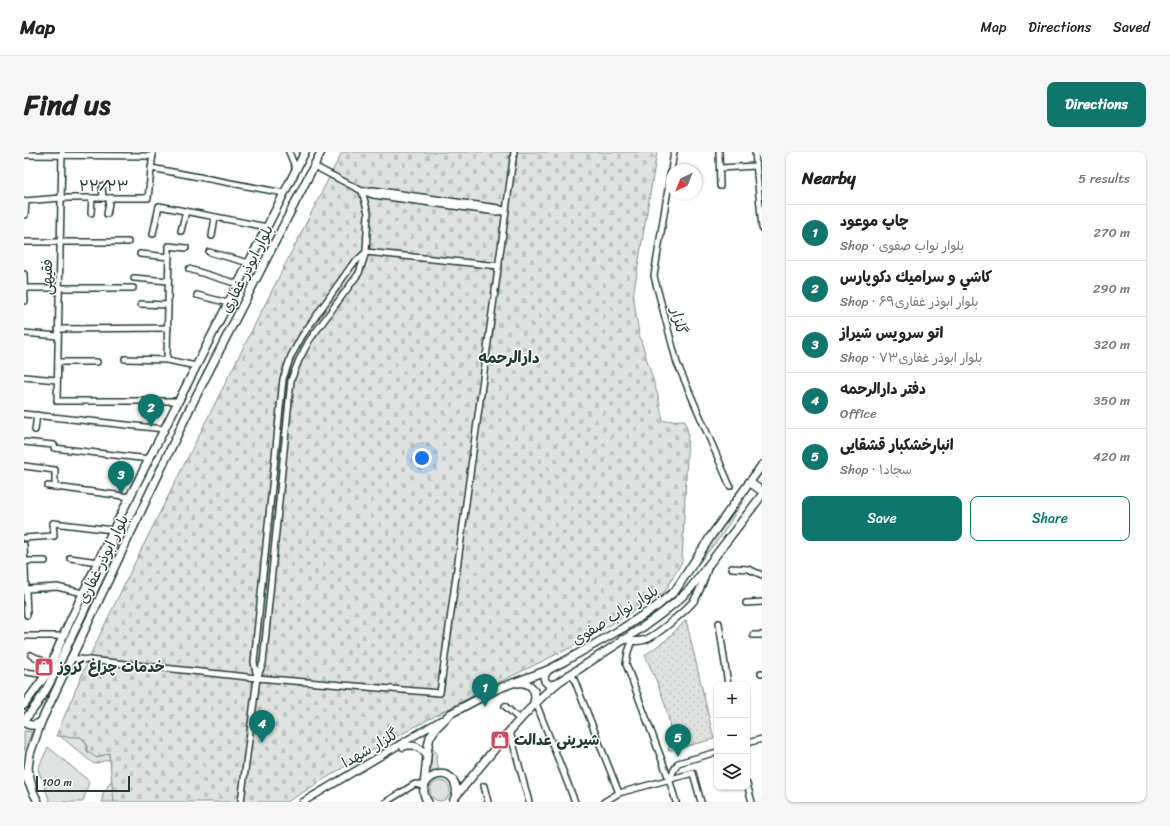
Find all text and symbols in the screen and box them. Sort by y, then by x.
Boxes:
text: Map [20,11,55,44]
text: Map [980,15,1006,40]
text: Directions [1028,15,1091,40]
text: Saved [1113,15,1150,40]
text: Find us [24,80,111,129]
button: Directions [1047,82,1146,127]
text: Nearby [802,163,856,193]
north arrow [666,164,702,200]
text: 5 results [1078,167,1130,190]
street label: ۲۲/۲۳ [79,173,129,199]
text: چاپ موعود [840,208,909,234]
street label: بلوار ابوذر غفاری [213,220,281,318]
text: 1 [812,221,818,244]
text: 270 m [1093,221,1130,244]
text: Shop · بلوار نواب صفوی [840,234,964,257]
street label: فقیهی [34,259,60,295]
text: كاشي و سراميك دكوپارس [840,264,992,290]
text: 2 [811,277,819,300]
text: 290 m [1093,277,1130,300]
text: Shop · بلوار ابوذر غفاری۶۹ [840,290,979,313]
street label: گلزار [663,304,695,337]
text: اتو سرویس شیراز [840,320,943,346]
text: 3 [811,333,819,356]
text: 320 m [1094,333,1130,356]
district label: دارالرحمه [478,343,540,372]
text: Shop · بلوار ابوذر غفاری۷۳ [840,346,982,369]
text: دفتر دارالرحمه [840,376,926,402]
text: 4 [811,389,819,412]
text: 350 m [1093,389,1130,412]
pin: 2 [138,394,164,427]
text: Office [840,402,877,425]
text: انبارخشکبار قشقایی [840,432,954,458]
text: 5 [811,445,819,468]
text: 420 m [1093,445,1130,468]
your location [412,448,432,468]
text: Shop · ۱سجاد [840,458,912,481]
pin: 3 [108,461,134,494]
button: Save [802,496,962,541]
button: Share [970,496,1130,541]
street label: بلوار ابوذر غفاری [70,510,136,608]
street label: بلوار نواب صفوی [566,578,664,652]
place label: خدمات چراغ کروز [56,654,165,680]
shop icon: خدمات چراغ کروز [33,656,55,678]
pin: 1 [472,674,498,707]
map controls [714,682,750,790]
button: + [714,682,750,718]
pin: 4 [249,710,275,743]
button: − [714,718,750,754]
street label: گلزار شهدا [337,721,403,775]
pin: 5 [665,724,691,757]
place label: شیرینی عدالت [514,727,599,753]
shop icon: شیرینی عدالت [489,729,511,751]
button: layers [714,754,750,790]
text: 100 m [42,773,72,792]
scale bar [36,774,130,793]

